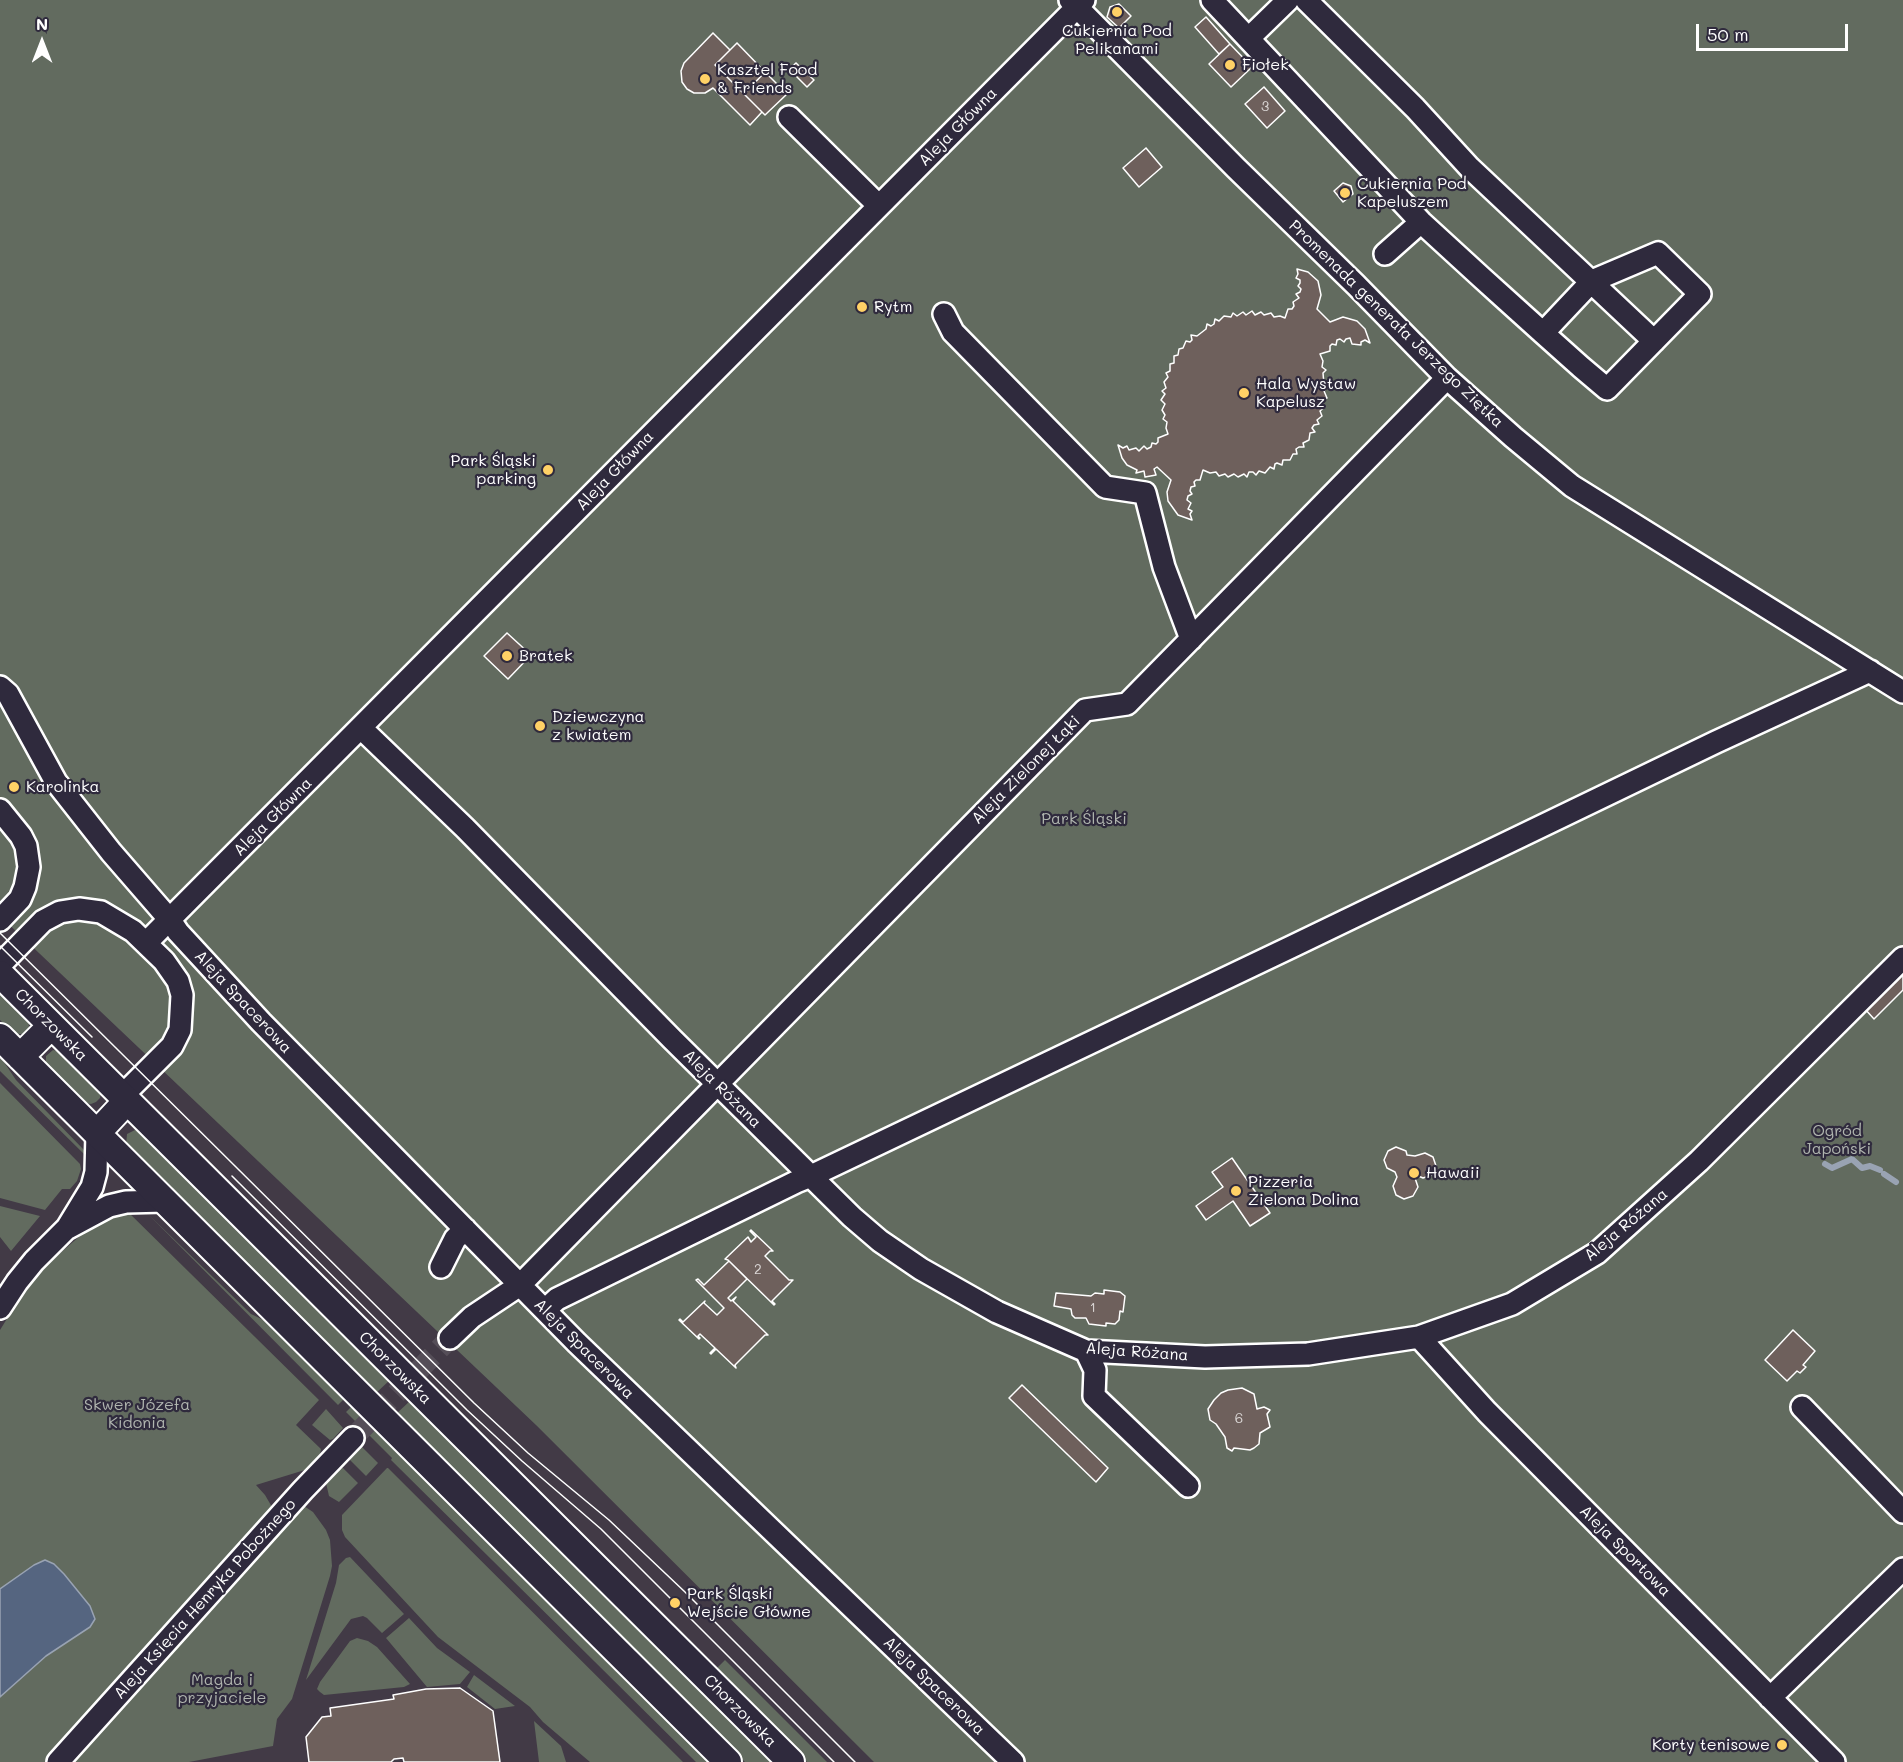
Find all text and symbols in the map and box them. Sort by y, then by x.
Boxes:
marker: Cukiernia Pod Pelikanami [1110,5,1124,19]
north arrow [12,12,72,72]
scale bar [1699,12,1850,50]
text: N [36,13,48,34]
place label: Cukiernia Pod Pelikanami [1062,21,1172,59]
text: 50 m [1707,22,1749,46]
place label: Fiołek [1242,55,1289,75]
marker: Fiołek [1223,58,1237,72]
place label: Kasztel Food & Friends [717,60,817,98]
marker: Kasztel Food & Friends [698,72,712,86]
street label: Aleja Główna [915,84,1001,170]
house number: 3 [1261,99,1269,115]
place label: Cukiernia Pod Kapeluszem [1357,174,1467,212]
marker: Cukiernia Pod Kapeluszem [1338,186,1352,200]
street label: Promenada generała Jerzego Ziętka [1285,216,1507,432]
place label: Rytm [874,297,912,317]
marker: Rytm [855,300,869,314]
place label: Hala Wystaw Kapelusz [1256,374,1356,412]
marker: Hala Wystaw Kapelusz [1237,386,1251,400]
street label: Aleja Główna [572,427,658,515]
place label: Park Śląski parking [450,451,536,489]
marker: Park Śląski parking [541,463,555,477]
place label: Bratek [519,646,572,666]
marker: Bratek [500,649,514,663]
place label: Dziewczyna z kwiatem [552,707,645,745]
street label: Aleja Zielonej Łąki [968,712,1084,828]
marker: Dziewczyna z kwiatem [533,719,547,733]
street label: Aleja Główna [230,774,316,860]
place label: Karolinka [26,777,99,797]
marker: Karolinka [7,780,21,794]
park label: Park Śląski [1041,809,1127,829]
street label: Aleja Spacerowa [190,947,296,1057]
street label: Chorzowska [11,985,91,1065]
street label: Aleja Różana [679,1046,765,1132]
park label: Ogród Japoński [1803,1121,1871,1159]
place label: Hawaii [1426,1163,1480,1183]
marker: Hawaii [1407,1166,1421,1180]
place label: Pizzeria Zielona Dolina [1248,1172,1359,1210]
marker: Pizzeria Zielona Dolina [1229,1184,1243,1198]
street label: Aleja Różana [1580,1185,1672,1265]
house number: 2 [754,1262,762,1278]
street label: Aleja Spacerowa [530,1295,638,1403]
house number: 1 [1090,1300,1096,1316]
street label: Chorzowska [355,1328,435,1408]
street label: Aleja Różana [1085,1339,1189,1365]
park label: Skwer Józefa Kidonia [84,1395,190,1433]
house number: 6 [1235,1411,1243,1427]
street label: Aleja Księcia Henryka Pobożnego [110,1495,300,1703]
street label: Aleja Sportowa [1576,1502,1674,1600]
place label: Park Śląski Wejście Główne [687,1584,811,1622]
marker: Park Śląski Wejście Główne [668,1596,682,1610]
street label: Aleja Spacerowa [879,1633,989,1739]
park label: Magda i przyjaciele [178,1670,266,1708]
street label: Chorzowska [700,1671,780,1751]
place label: Korty tenisowe [1652,1735,1770,1755]
marker: Korty tenisowe [1775,1738,1789,1752]

